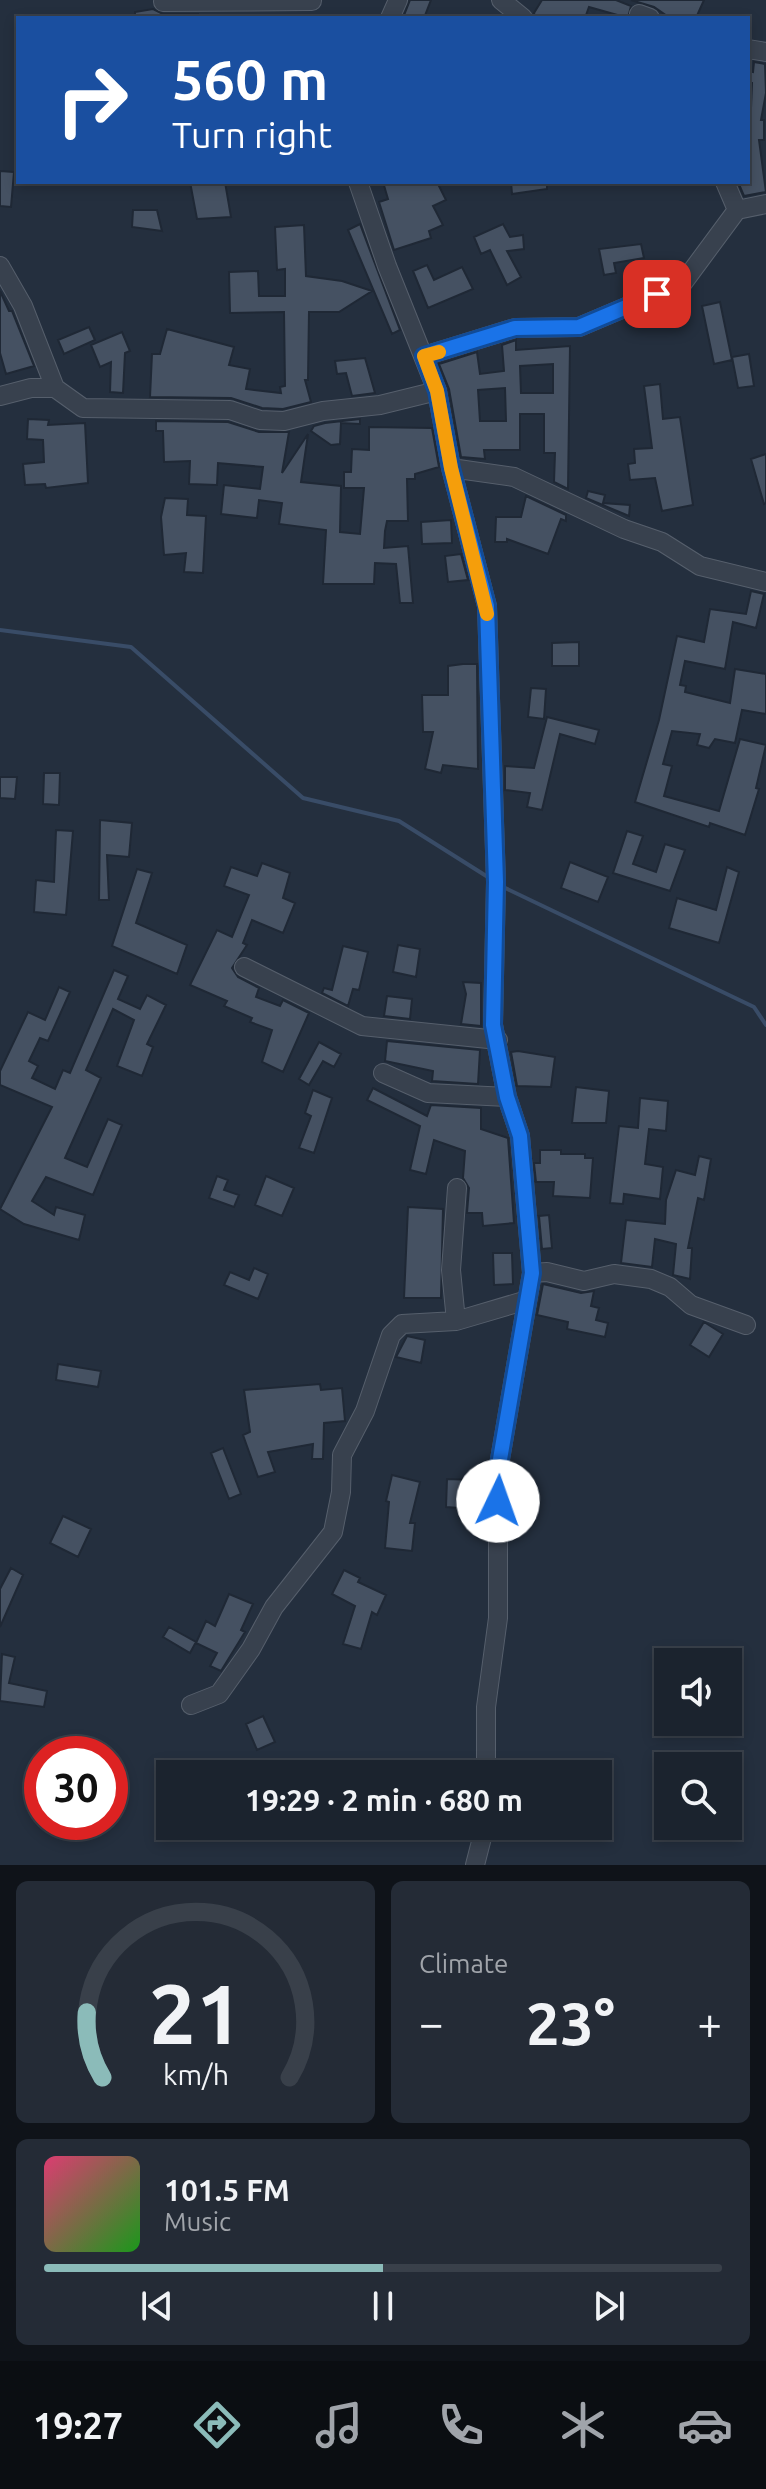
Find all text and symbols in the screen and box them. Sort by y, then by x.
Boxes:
icon: right [40,48,144,152]
text: 560 m [172,48,328,111]
text: Turn right [172,114,332,155]
pin [623,260,691,328]
icon: arrive [635,272,679,316]
position arrow [456,1459,540,1543]
map controls [654,1648,742,1840]
button: sound [654,1648,742,1736]
speed limit sign: 30 [24,1736,128,1840]
button: search [654,1752,742,1840]
text: 19:29 · 2 min · 680 m [245,1783,523,1817]
text: Climate [419,1949,508,1978]
text: 21 [149,1966,242,2060]
text: 23° [526,1989,615,2056]
text: − [419,1998,444,2047]
text: + [697,1998,722,2047]
text: km/h [163,2058,229,2090]
text: 101.5 FM [164,2173,290,2207]
text: Music [164,2207,231,2236]
icon: previous [135,2284,179,2328]
icon: pause [361,2284,405,2328]
icon: next [587,2284,631,2328]
icon: directions [189,2397,245,2453]
icon: music [311,2397,367,2453]
icon: phone [433,2397,489,2453]
icon: climate [555,2397,611,2453]
icon: car [677,2397,733,2453]
text: 19:27 [33,2405,123,2446]

